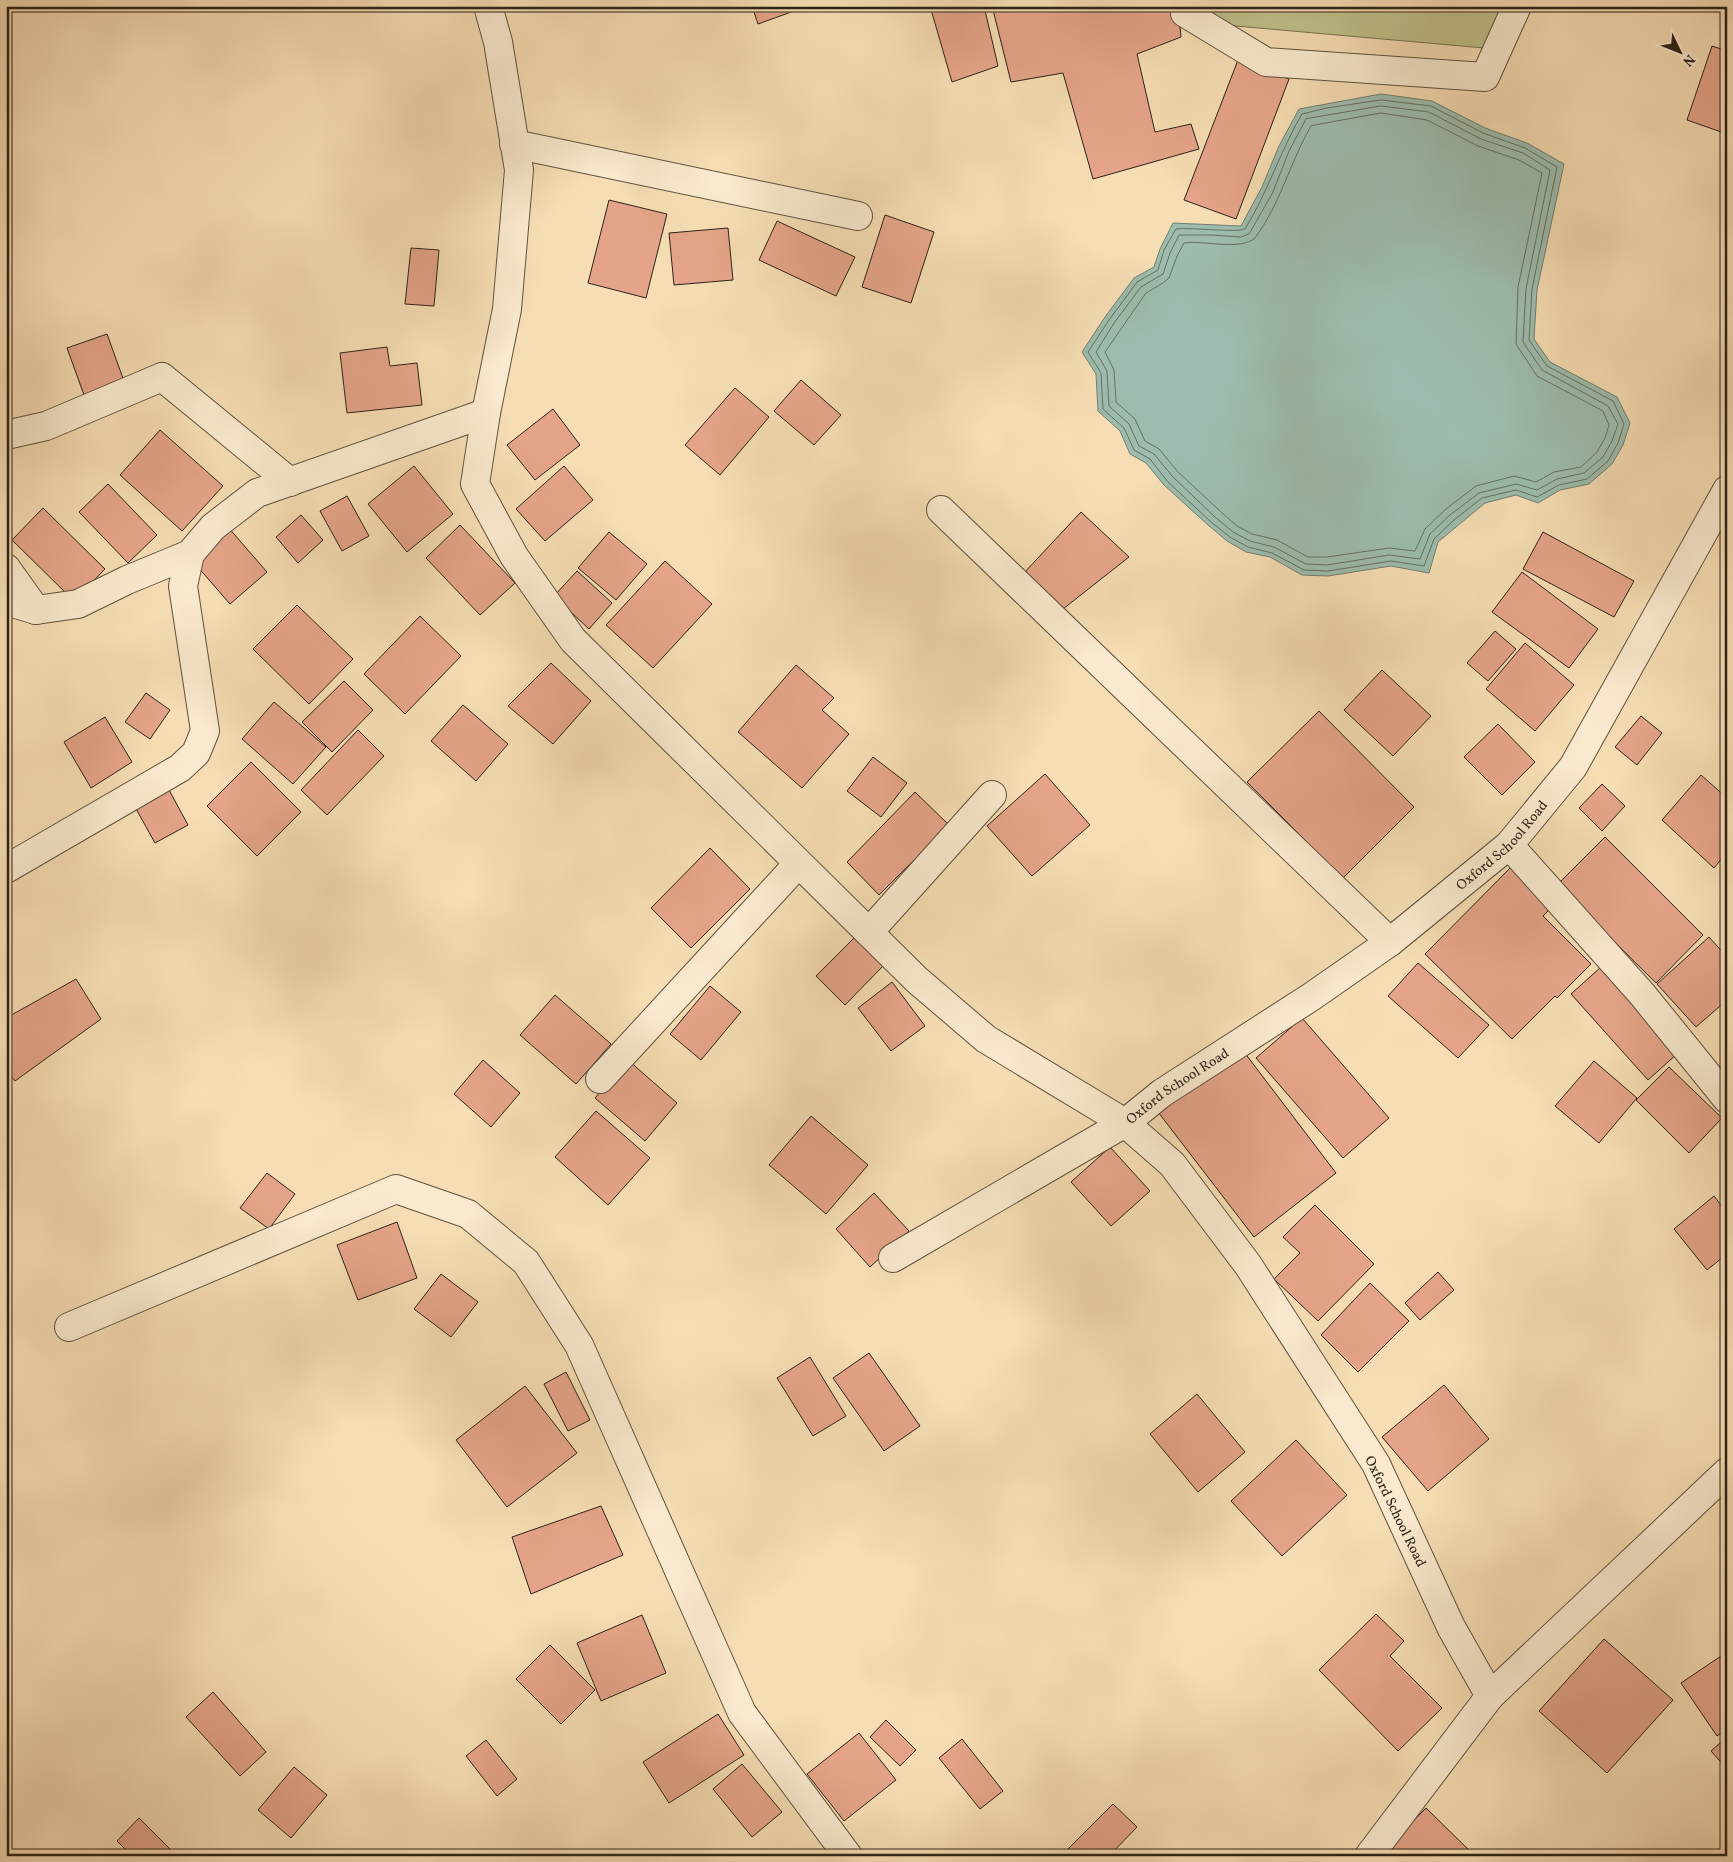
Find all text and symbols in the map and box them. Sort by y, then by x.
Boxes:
north arrow [1656,28,1706,78]
text: N [1678,50,1699,70]
street label: Oxford School Road [1453,797,1553,895]
street label: Oxford School Road [1123,1044,1233,1129]
street label: Oxford School Road [1359,1453,1430,1571]

